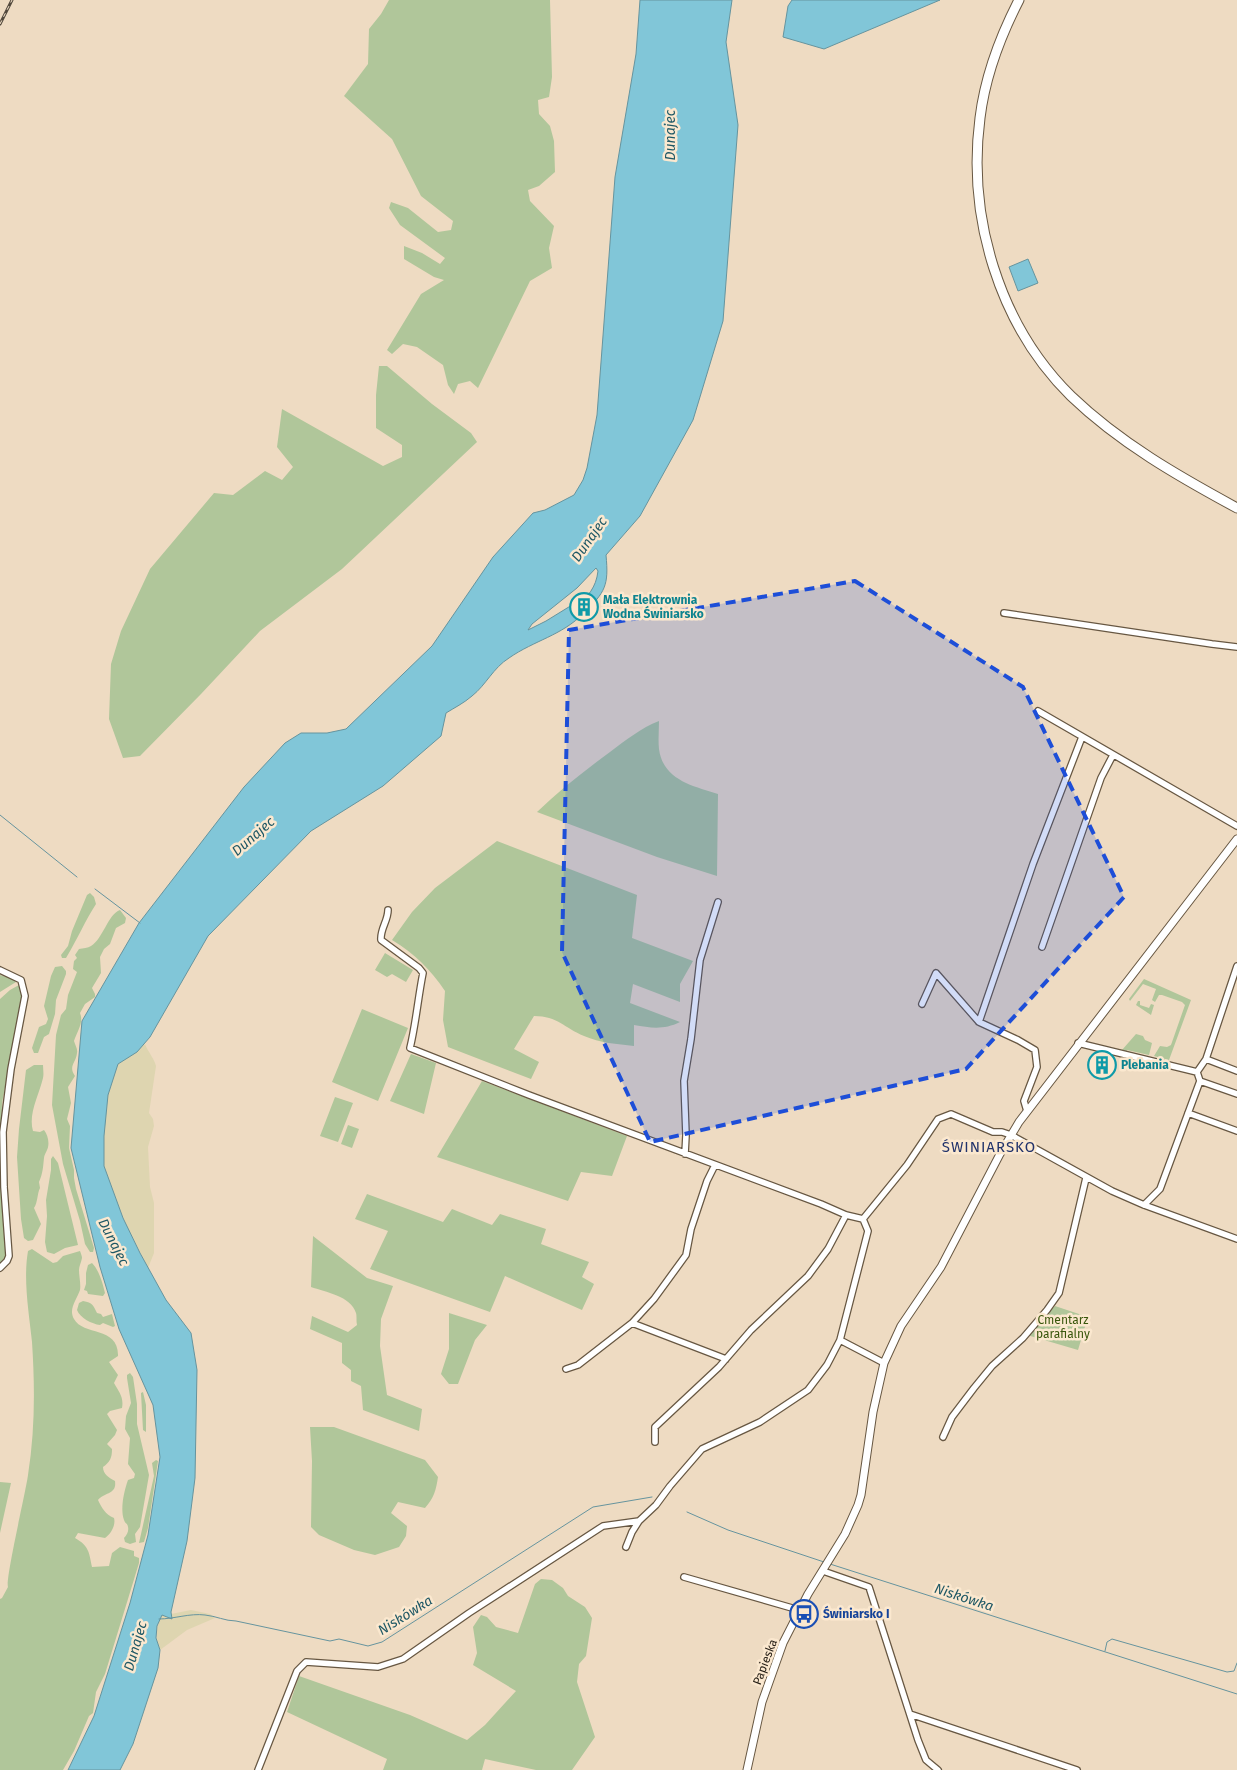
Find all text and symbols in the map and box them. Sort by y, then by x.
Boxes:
water label: Dunajec [662,109,679,160]
water label: Dunajec [568,513,611,565]
building icon: Mała Elektrownia Wodna Świniarsko [569,592,599,622]
place label: Mała Elektrownia Wodna Świniarsko [603,593,704,621]
water label: Dunajec [229,813,278,859]
building icon: Plebania [1087,1050,1117,1080]
place label: Plebania [1121,1058,1169,1072]
district label: ŚWINIARSKO [942,1138,1036,1156]
water label: Dunajec [94,1216,133,1269]
park label: Cmentarz parafialny [1036,1313,1090,1341]
water label: Niskówka [932,1580,996,1615]
water label: Niskówka [375,1592,436,1639]
bus stop icon: Świniarsko I [789,1599,819,1629]
place label: Świniarsko I [823,1605,889,1621]
water label: Dunajec [120,1619,151,1673]
street label: Papieska [750,1637,780,1687]

